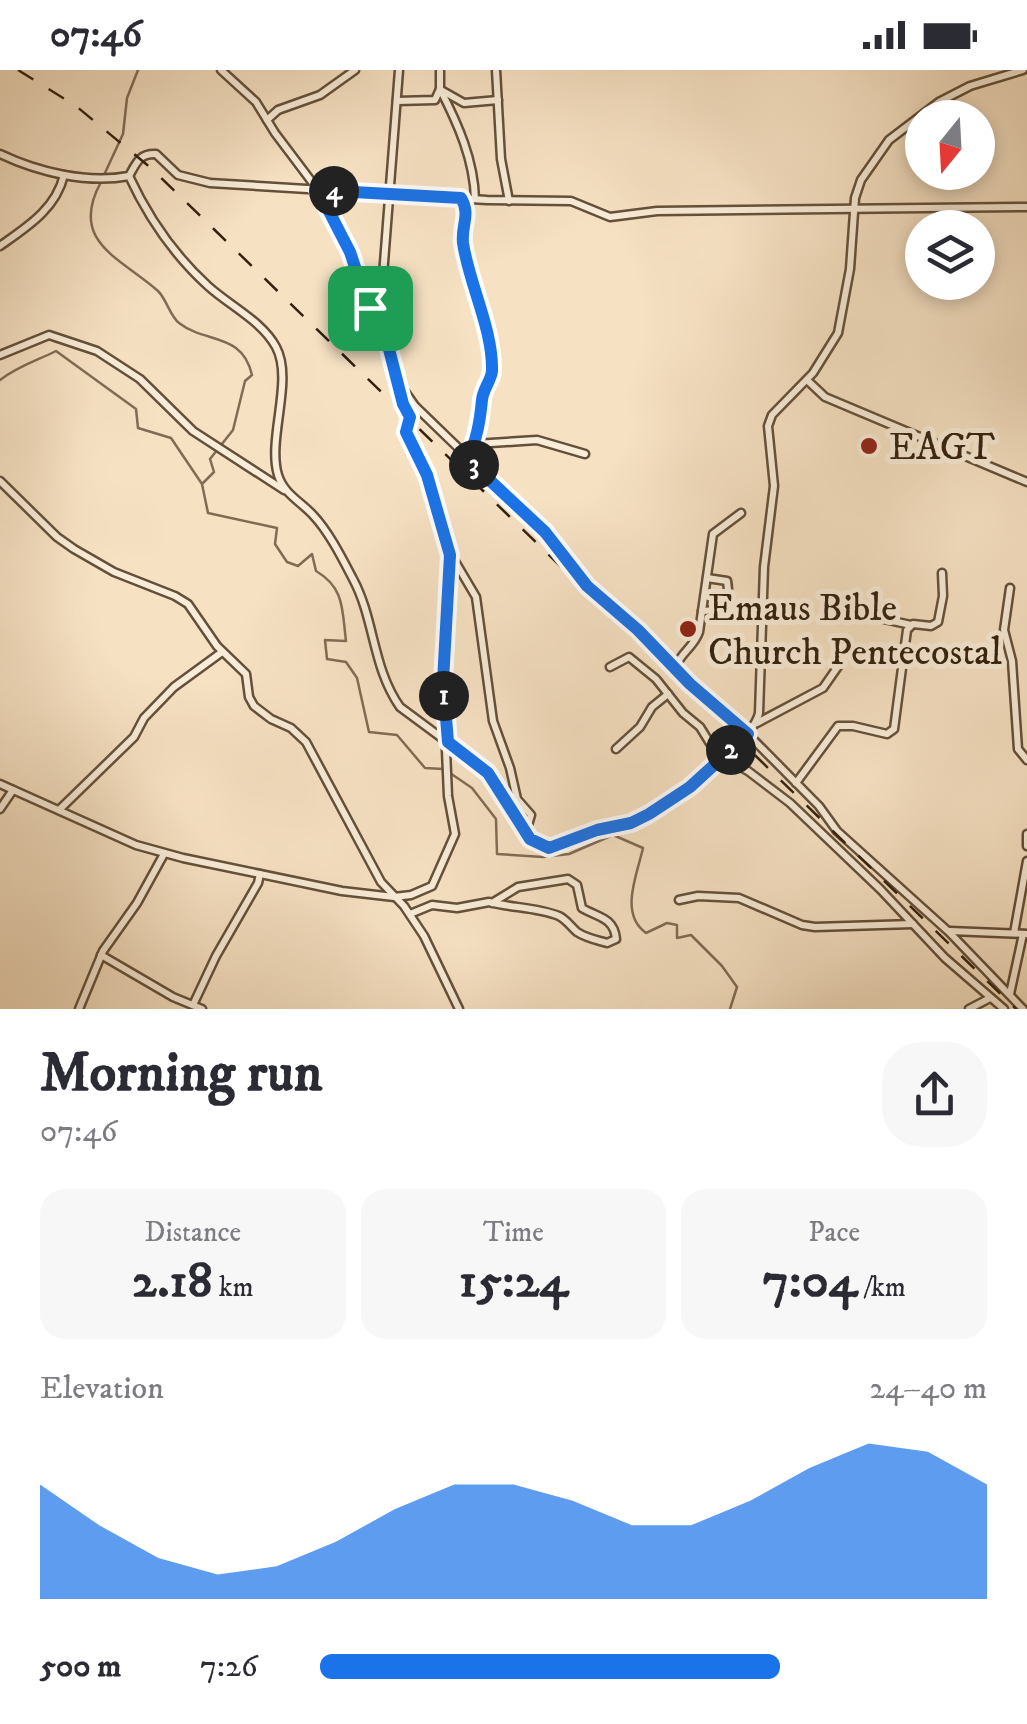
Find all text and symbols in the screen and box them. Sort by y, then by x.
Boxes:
text: 07:46 [50,11,142,59]
north arrow [905,100,995,190]
map controls [905,100,995,300]
pin: 4 [309,166,359,216]
text: 4 [326,173,342,208]
button: layers [905,210,995,300]
pin [328,266,413,351]
icon: arrive [343,281,398,336]
place label: EAGT [889,424,995,472]
marker: EAGT [858,435,880,457]
pin: 3 [449,440,499,490]
text: 3 [469,447,479,482]
place label: Emaus Bible Church Pentecostal [708,585,1002,677]
marker: Emaus Bible Church Pentecostal [677,618,699,640]
pin: 1 [419,671,469,721]
text: 1 [439,678,449,713]
pin: 2 [706,725,756,775]
text: 2 [724,732,738,767]
text: Morning run [40,1040,322,1109]
button: share [882,1042,987,1147]
text: 07:46 [40,1112,118,1152]
text: Distance [145,1215,241,1250]
text: Time [483,1215,544,1250]
text: Pace [808,1215,860,1250]
text: 2.18 [132,1250,213,1313]
text: 15:24 [459,1250,568,1313]
text: 7:04 [762,1250,857,1313]
text: km [213,1270,254,1305]
text: /km [857,1270,906,1305]
text: Elevation [40,1369,164,1409]
text: 24–40 m [869,1369,987,1409]
text: 500 m [40,1647,121,1687]
text: 7:26 [200,1647,258,1687]

